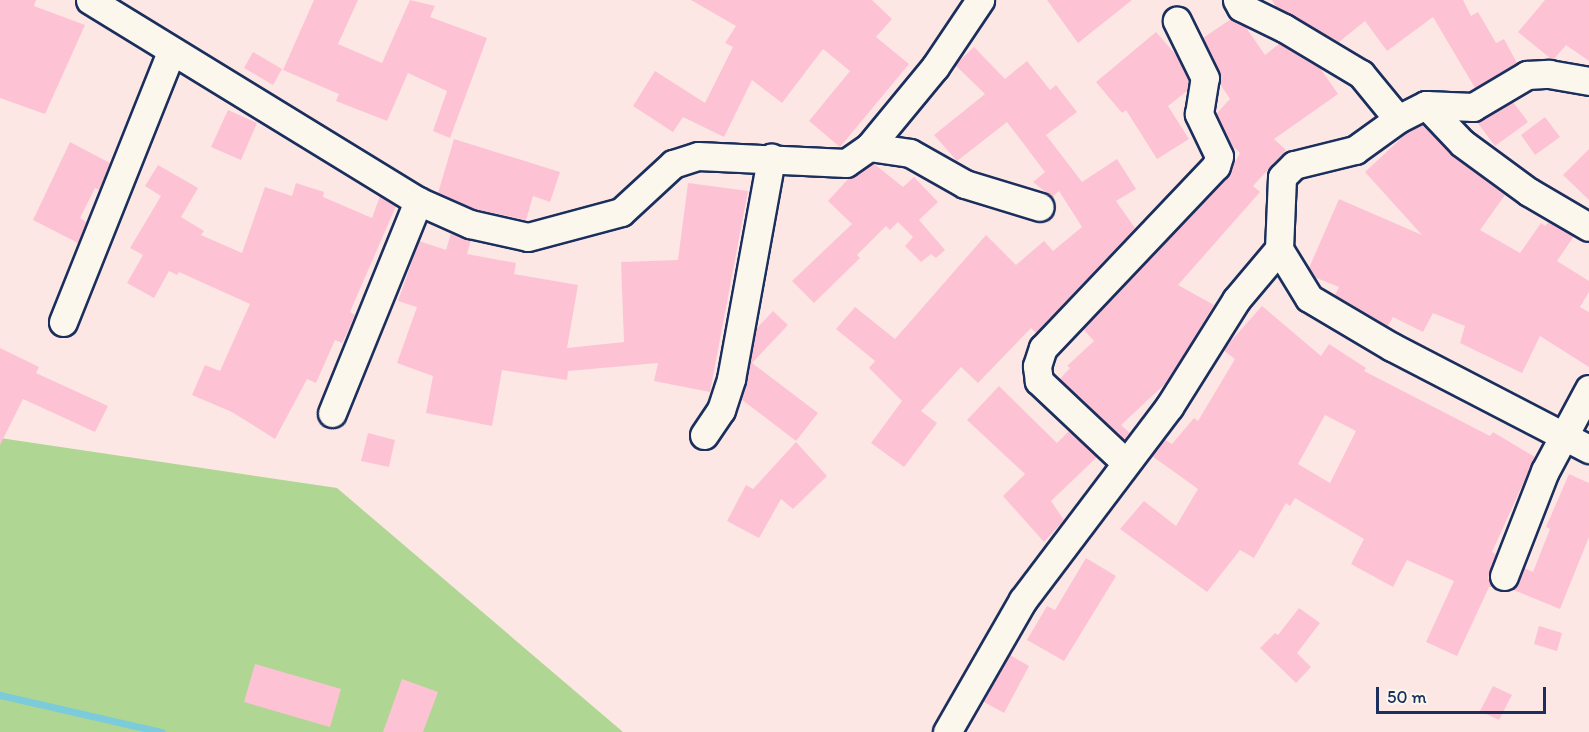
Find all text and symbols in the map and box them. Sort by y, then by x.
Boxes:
scale bar [1379,675,1548,713]
text: 50 m [1387,686,1427,708]

